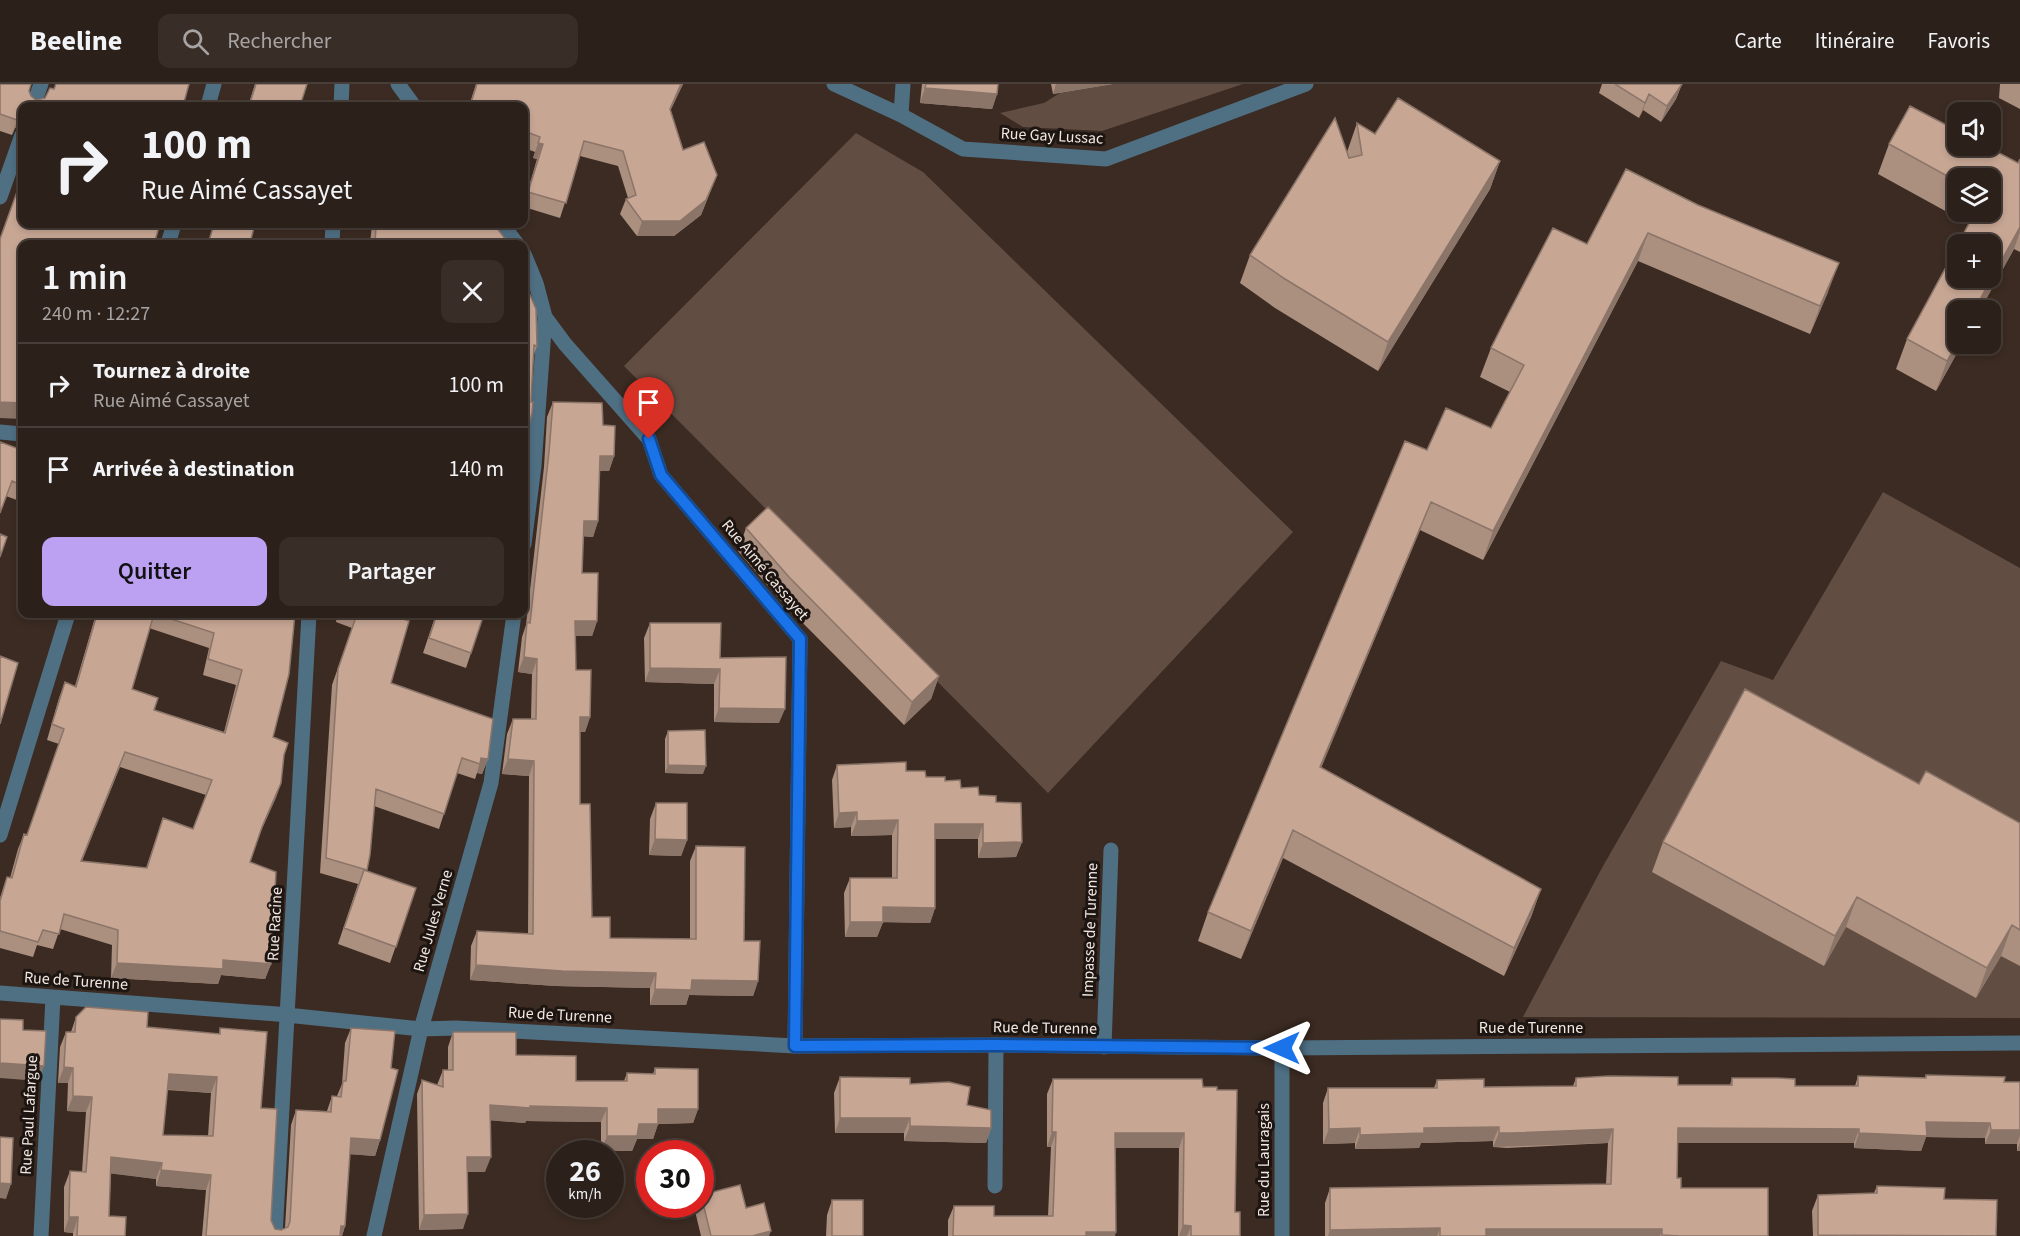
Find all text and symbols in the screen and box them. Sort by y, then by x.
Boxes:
search box [158,14,578,68]
text: Beeline [30,21,122,61]
icon: search [179,25,212,58]
text: Rechercher [227,25,331,57]
text: Carte [1735,26,1782,56]
text: Itinéraire [1815,26,1894,56]
text: Favoris [1927,26,1990,56]
map controls [1947,102,2001,354]
button: sound [1947,102,2001,156]
text: 100 m [141,115,252,175]
street label: Rue Gay Lussac [1000,122,1104,150]
icon: right [42,126,120,204]
button: layers [1947,168,2001,222]
text: Rue Aimé Cassayet [141,171,352,210]
button: + [1947,234,2001,288]
text: 1 min [42,252,128,303]
button: close [441,260,504,323]
text: 240 m · 12:27 [42,300,150,328]
button: − [1947,300,2001,354]
text: Tournez à droite [93,355,250,387]
icon: right [42,369,75,402]
text: 100 m [449,369,504,401]
pin [623,377,674,439]
icon: arrive [632,386,665,419]
text: Rue Aimé Cassayet [93,387,250,415]
icon: arrive [42,453,75,486]
text: Arrivée à destination [93,453,295,485]
text: 140 m [449,453,504,485]
street label: Rue Aimé Cassayet [716,515,814,625]
button: Quitter [42,537,267,606]
button: Partager [279,537,504,606]
street label: Impasse de Turenne [1077,863,1103,997]
street label: Rue Jules Verne [408,867,458,975]
street label: Rue Racine [262,886,288,962]
street label: Rue de Turenne [23,966,129,996]
street label: Rue de Turenne [507,1001,613,1029]
street label: Rue de Turenne [993,1016,1097,1040]
position arrow [1250,1016,1314,1080]
street label: Rue de Turenne [1479,1017,1583,1039]
street label: Rue Paul Lafargue [15,1055,43,1175]
street label: Rue du Lauragais [1253,1103,1275,1217]
speed limit sign: 30 [636,1140,714,1218]
text: 26 [569,1150,601,1193]
text: km/h [568,1184,602,1205]

